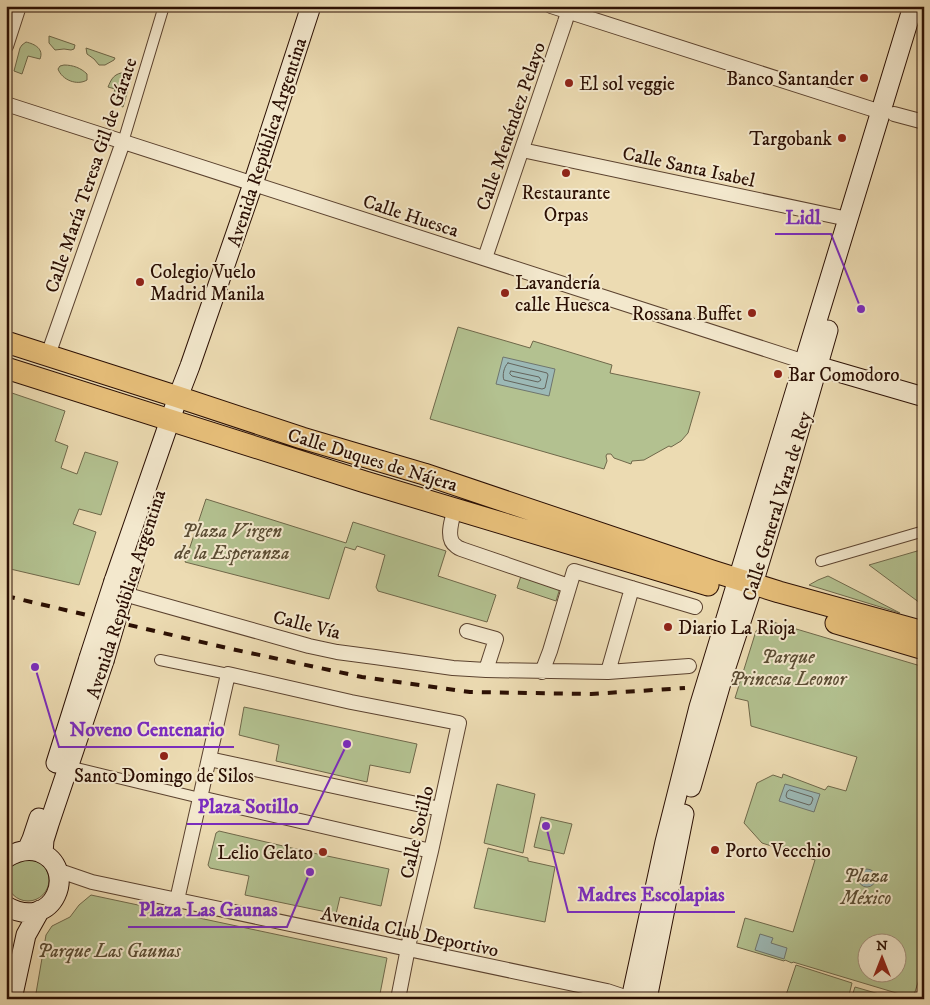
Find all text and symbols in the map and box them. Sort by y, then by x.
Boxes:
street label: Avenida República Argentina [223,35,312,250]
street label: Calle Menéndez Pelayo [472,39,551,214]
street label: Calle María Teresa Gil de Gárate [40,55,143,296]
place label: Banco Santander [726,68,854,91]
marker: Banco Santander [858,72,870,84]
place label: El sol veggie [579,73,675,96]
marker: El sol veggie [563,77,575,89]
place label: Targobank [749,128,833,151]
marker: Targobank [836,132,848,144]
street label: Calle Santa Isabel [620,142,757,193]
marker: Restaurante Orpas [560,167,572,179]
place label: Restaurante Orpas [521,182,611,227]
street label: Calle Huesca [360,190,461,243]
callout: Lidl [775,199,831,234]
text: Lidl [785,206,822,231]
place label: Colegio Vuelo Madrid Manila [150,261,264,306]
place label: Lavandería calle Huesca [515,272,610,317]
marker: Colegio Vuelo Madrid Manila [134,276,146,288]
marker: Lavandería calle Huesca [499,287,511,299]
place label: Rossana Buffet [632,303,742,326]
marker: Rossana Buffet [746,307,758,319]
place label: Bar Comodoro [788,364,900,387]
marker: Bar Comodoro [772,368,784,380]
street label: Calle General Vara de Rey [738,408,817,604]
street label: Calle Duques de Nájera [285,424,460,498]
street label: Avenida República Argentina [82,487,171,702]
park label: Plaza Virgen de la Esperanza [174,520,289,566]
street label: Calle Vía [271,606,343,645]
place label: Diario La Rioja [678,617,796,640]
marker: Diario La Rioja [662,621,674,633]
park label: Parque Princesa Leonor [730,646,849,691]
callout: Noveno Centenario [59,712,234,747]
text: Noveno Centenario [69,718,225,743]
marker: Santo Domingo de Silos [158,750,170,762]
place label: Santo Domingo de Silos [74,765,254,788]
street label: Calle Sotillo [396,784,439,881]
callout: Plaza Sotillo [187,789,308,824]
text: Plaza Sotillo [198,795,299,820]
place label: Porto Vecchio [725,840,831,863]
place label: Lelio Gelato [217,842,313,865]
marker: Porto Vecchio [709,844,721,856]
marker: Lelio Gelato [317,846,329,858]
park label: Plaza México [839,865,891,910]
callout: Madres Escolapias [568,877,735,912]
text: Madres Escolapias [577,883,725,908]
callout: Plaza Las Gaunas [128,892,287,927]
text: Plaza Las Gaunas [138,898,278,923]
street label: Avenida Club Deportivo [319,902,501,963]
north arrow [858,932,908,982]
text: N [876,937,888,955]
park label: Parque Las Gaunas [37,940,182,964]

